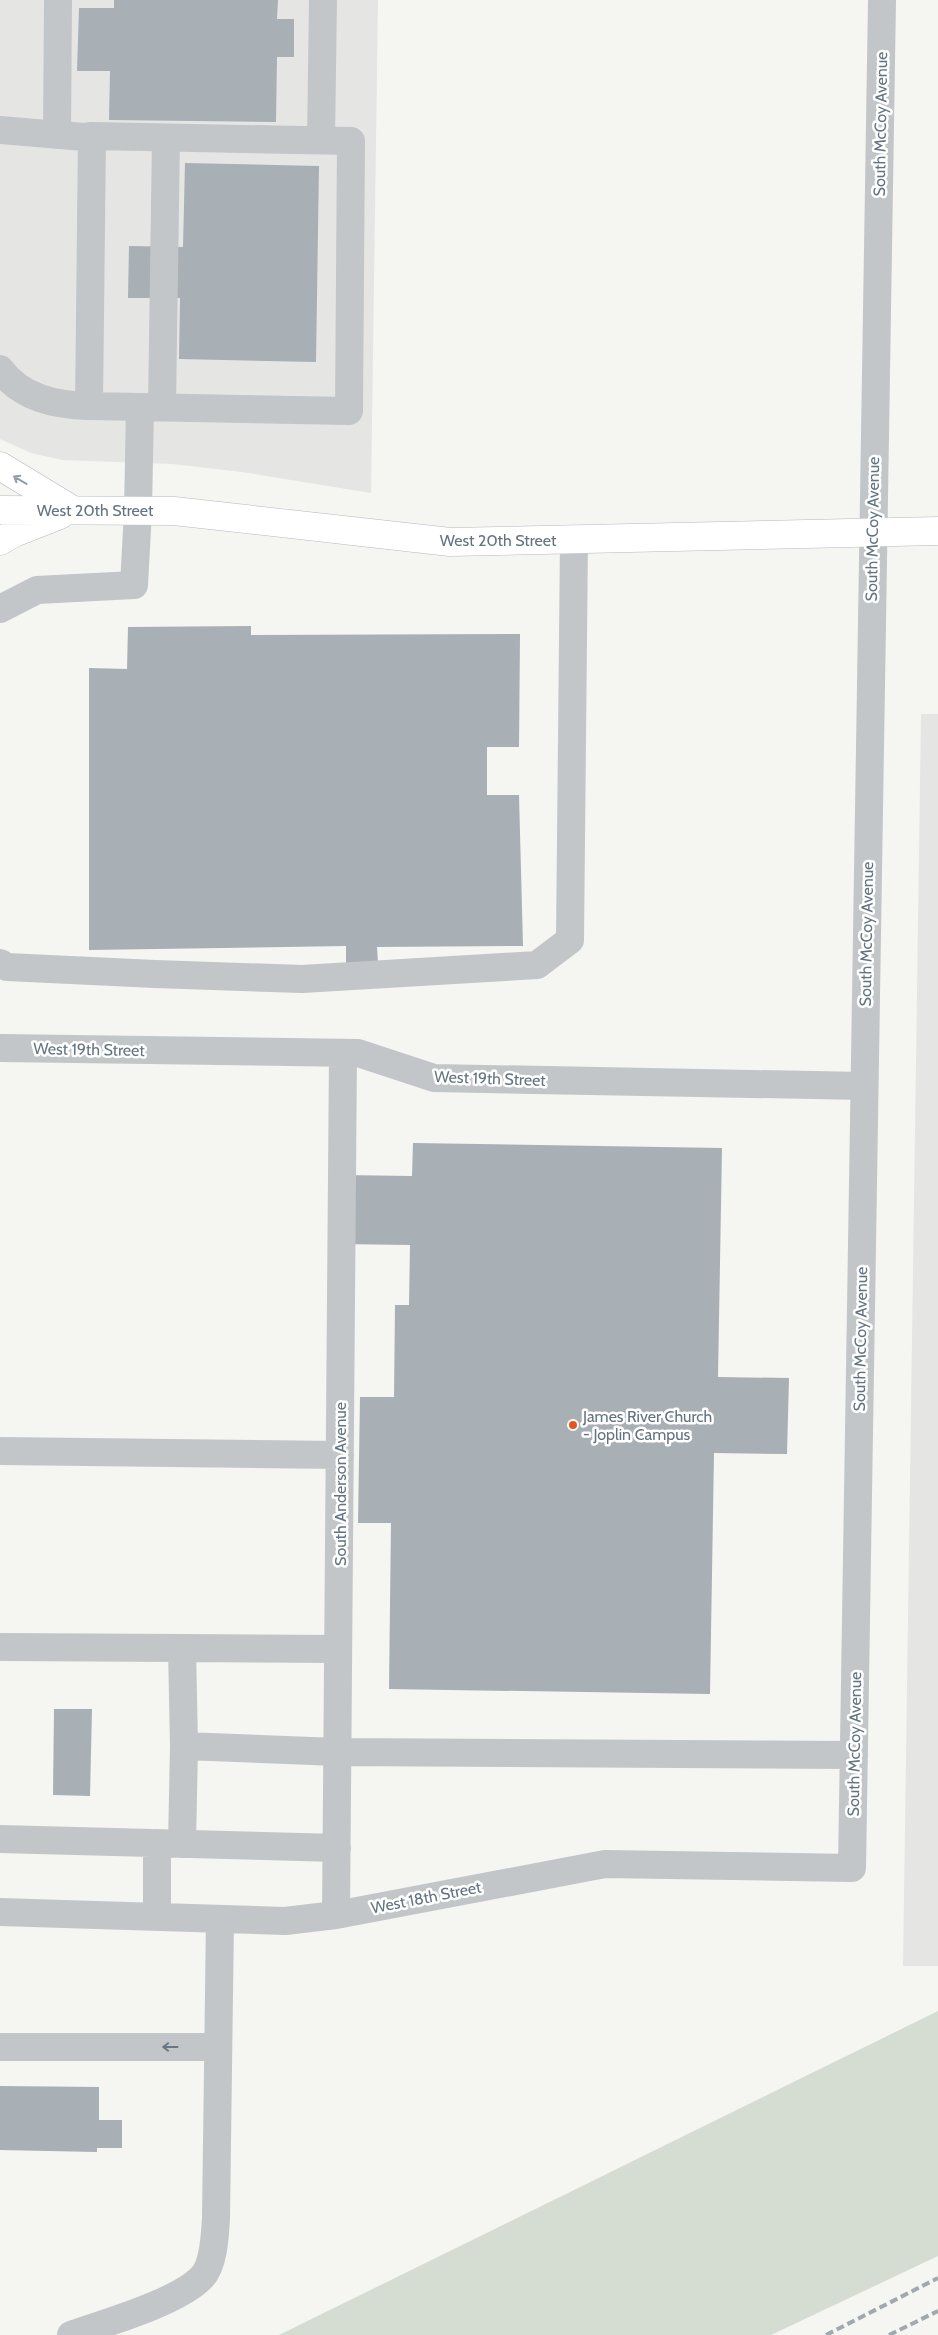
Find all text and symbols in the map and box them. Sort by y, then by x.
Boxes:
street label: South McCoy Avenue [870,51,891,197]
street label: South McCoy Avenue [862,456,883,602]
one-way arrow [14,475,28,485]
street label: West 20th Street [37,501,154,520]
street label: West 20th Street [440,531,557,550]
street label: South McCoy Avenue [856,861,877,1007]
street label: West 19th Street [33,1039,145,1060]
street label: West 19th Street [434,1067,547,1090]
street label: South McCoy Avenue [850,1266,871,1412]
street label: South Anderson Avenue [331,1402,350,1566]
place label: James River Church - Joplin Campus [582,1407,712,1444]
marker: James River Church - Joplin Campus [567,1419,579,1431]
street label: South McCoy Avenue [844,1671,865,1817]
street label: West 18th Street [369,1877,483,1918]
one-way arrow [162,2042,178,2052]

